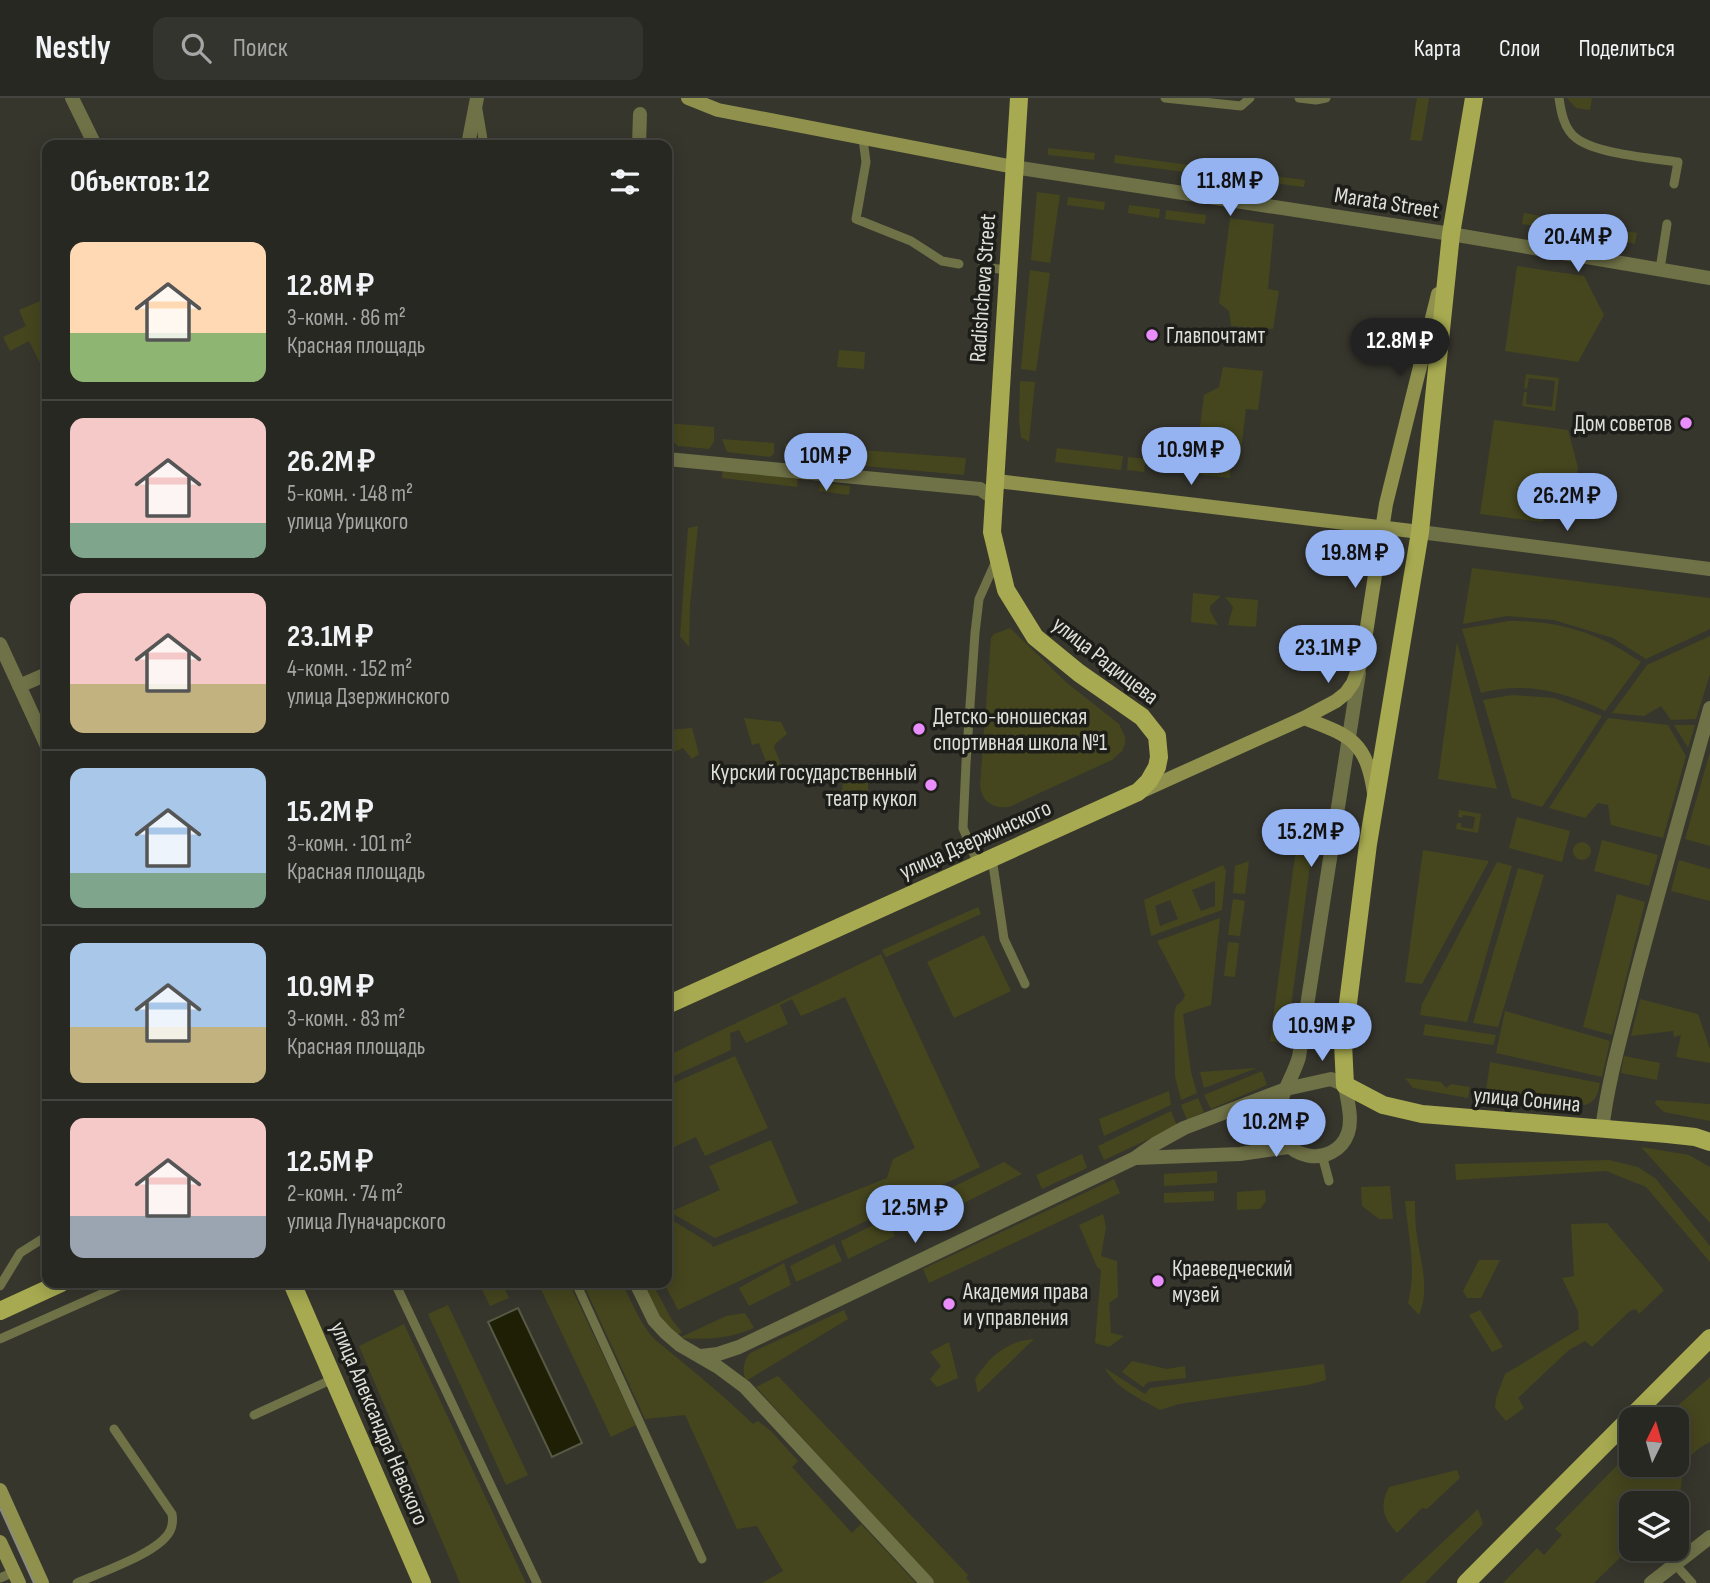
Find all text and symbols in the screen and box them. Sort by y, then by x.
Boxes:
search box [153,17,643,80]
text: Nestly [35,28,111,68]
icon: search [177,29,215,67]
text: Поиск [233,33,288,64]
text: Карта [1414,34,1461,63]
text: Слои [1499,34,1540,63]
text: Поделиться [1578,34,1675,63]
pin: 11.8M ₽ [1165,158,1295,218]
icon: filters [606,163,644,201]
text: Объектов: 12 [70,164,210,200]
text: 11.8M ₽ [1197,167,1263,195]
street label: Marata Street [1333,181,1441,225]
street label: Radishcheva Street [964,213,1002,363]
pin: 20.4M ₽ [1513,214,1643,274]
text: 20.4M ₽ [1544,223,1612,251]
text: 12.8M ₽ [287,268,374,304]
icon: home [126,270,210,354]
text: 3-комн. · 86 m² [287,304,406,332]
pin: 12.8M ₽ [1335,318,1465,378]
place label: Главпочтамт [1166,322,1265,350]
marker: Главпочтамт [1144,327,1160,343]
text: 12.8M ₽ [1367,327,1433,355]
text: Красная площадь [287,332,425,360]
place label: Дом советов [1574,410,1672,438]
marker: Дом советов [1678,415,1694,431]
pin: 10.9M ₽ [1126,428,1256,487]
pin: 10M ₽ [777,434,875,493]
text: 10.9M ₽ [1158,436,1224,464]
text: 10M ₽ [800,442,852,470]
text: 26.2M ₽ [287,444,375,480]
icon: home [126,446,210,530]
pin: 26.2M ₽ [1502,474,1632,533]
text: 5-комн. · 148 m² [287,480,413,508]
text: 26.2M ₽ [1533,482,1601,510]
text: улица Урицкого [287,508,408,536]
pin: 19.8M ₽ [1290,531,1420,590]
text: 19.8M ₽ [1321,539,1389,567]
street label: улица Радищева [1047,610,1164,711]
text: 23.1M ₽ [287,619,374,655]
icon: home [126,621,210,705]
pin: 23.1M ₽ [1263,626,1393,685]
text: 23.1M ₽ [1295,634,1361,662]
text: 4-комн. · 152 m² [287,655,412,683]
text: улица Дзержинского [287,683,450,711]
place label: Детско-юношеская спортивная школа №1 [933,703,1107,757]
marker: Детско-юношеская спортивная школа №1 [911,721,927,737]
place label: Курский государственный театр кукол [711,759,917,813]
marker: Курский государственный театр кукол [923,777,939,793]
text: 15.2M ₽ [287,794,374,830]
street label: улица Дзержинского [895,794,1055,886]
icon: home [126,796,210,880]
pin: 15.2M ₽ [1246,810,1376,869]
text: 15.2M ₽ [1278,818,1344,846]
text: 3-комн. · 101 m² [287,830,412,858]
text: Красная площадь [287,858,425,886]
text: 10.9M ₽ [287,969,374,1005]
icon: home [126,971,210,1055]
pin: 10.9M ₽ [1257,1004,1387,1063]
text: 3-комн. · 83 m² [287,1005,405,1033]
text: 10.9M ₽ [1289,1012,1355,1040]
text: Красная площадь [287,1033,425,1061]
street label: улица Сонина [1472,1081,1582,1119]
pin: 10.2M ₽ [1211,1100,1341,1159]
text: 10.2M ₽ [1243,1108,1309,1136]
text: 12.5M ₽ [287,1144,373,1180]
icon: home [126,1146,210,1230]
text: 2-комн. · 74 m² [287,1180,403,1208]
pin: 12.5M ₽ [850,1186,980,1245]
text: 12.5M ₽ [882,1194,948,1222]
text: улица Луначарского [287,1208,446,1236]
place label: Краеведческий музей [1172,1255,1293,1309]
marker: Краеведческий музей [1150,1273,1166,1289]
place label: Академия права и управления [962,1278,1088,1332]
marker: Академия права и управления [941,1296,957,1312]
street label: улица Александра Невского [324,1318,435,1529]
north arrow [1619,1407,1689,1477]
map controls [1619,1407,1689,1561]
button: layers [1619,1491,1689,1561]

